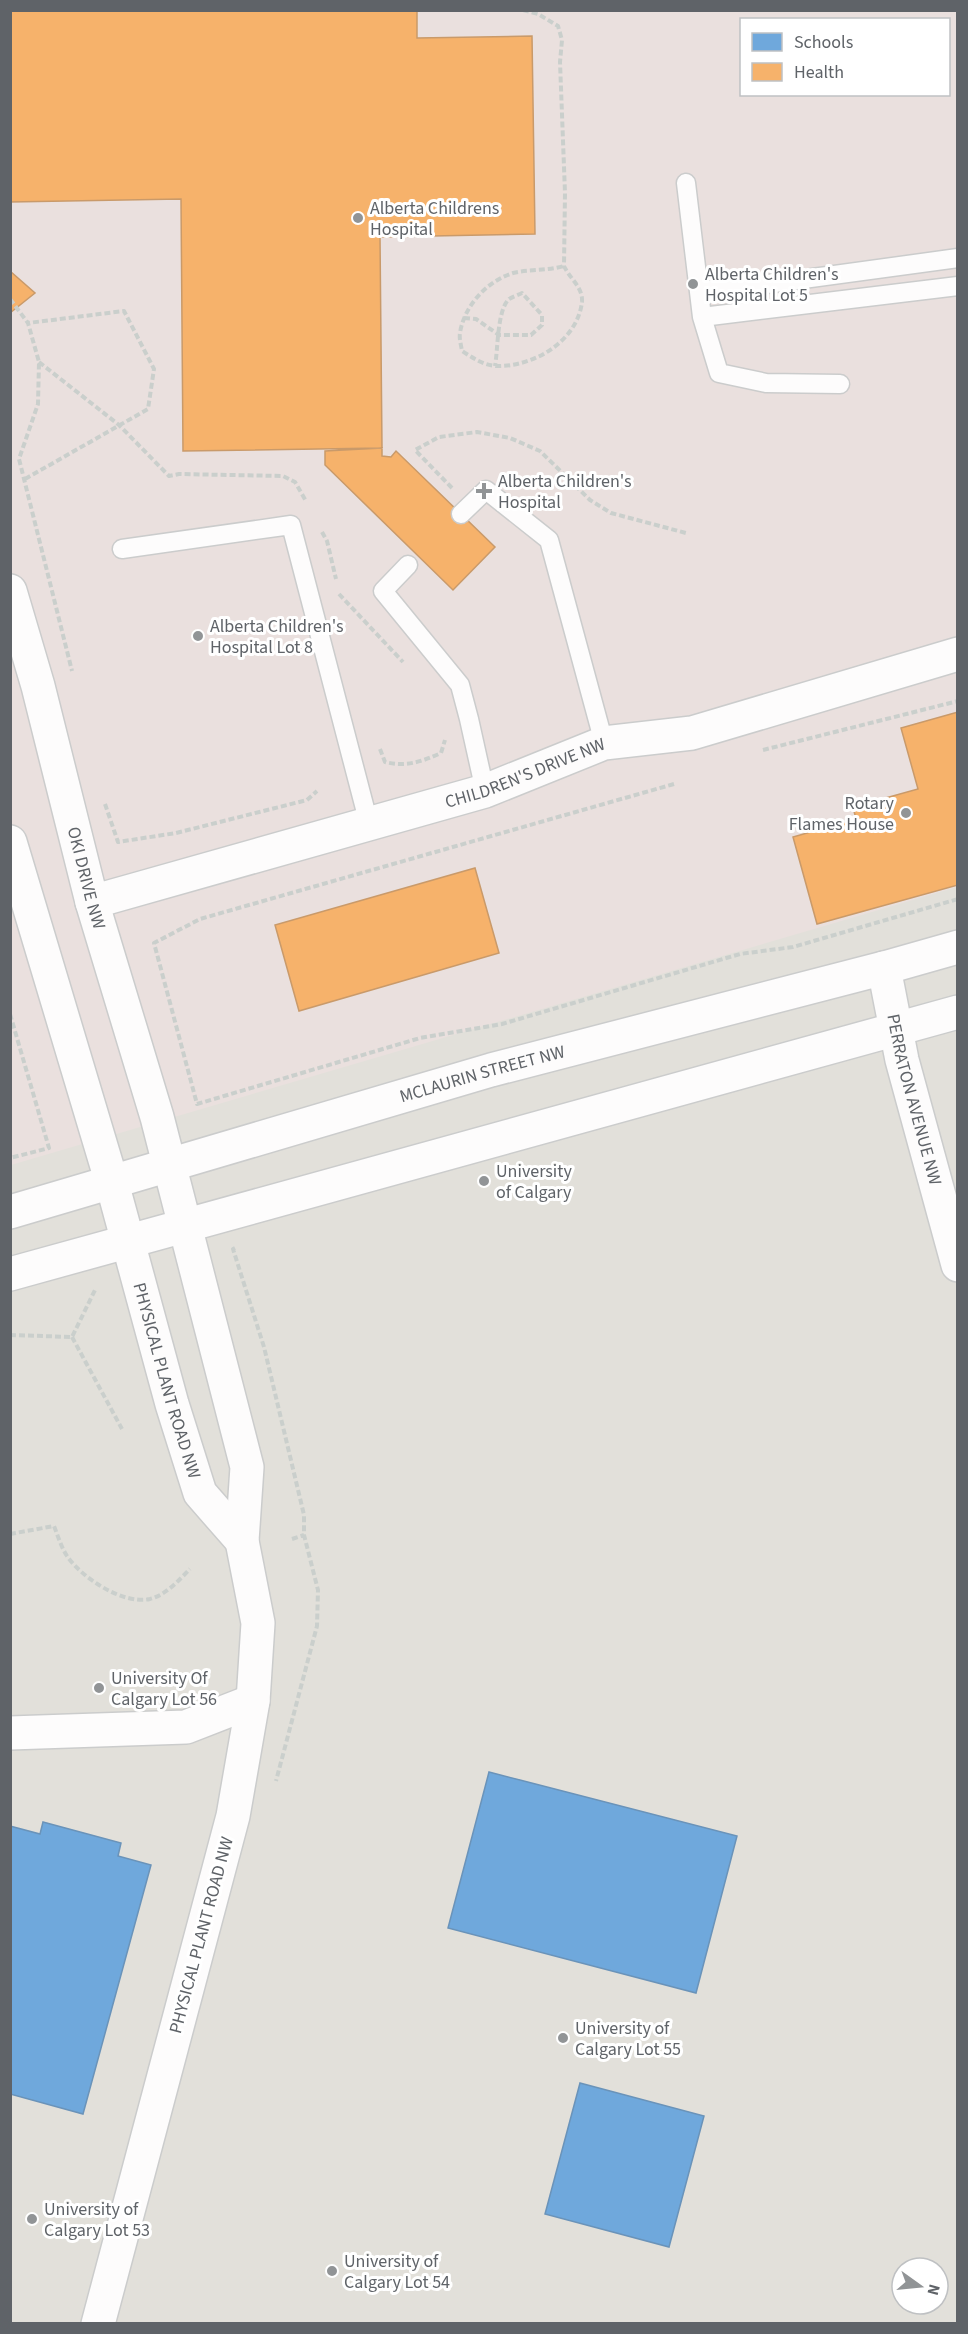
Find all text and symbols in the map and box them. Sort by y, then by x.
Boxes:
legend [740,18,950,96]
text: Schools [794,30,853,55]
text: Health [794,60,844,85]
place label: Alberta Childrens Hospital [370,196,499,242]
marker: Alberta Childrens Hospital [351,211,365,225]
place label: Alberta Children's Hospital Lot 5 [705,262,838,308]
marker: Alberta Children's Hospital Lot 5 [686,277,700,291]
place label: Alberta Children's Hospital [498,469,631,515]
marker: Alberta Children's Hospital [475,482,493,500]
place label: Alberta Children's Hospital Lot 8 [210,614,343,660]
marker: Alberta Children's Hospital Lot 8 [191,629,205,643]
street label: CHILDREN'S DRIVE NW [442,732,609,815]
place label: Rotary Flames House [789,791,895,837]
marker: Rotary Flames House [899,806,913,820]
street label: OKI DRIVE NW [61,824,112,932]
street label: PERRATON AVENUE NW [880,1012,948,1188]
street label: MCLAURIN STREET NW [397,1039,568,1109]
place label: University of Calgary [496,1159,572,1205]
marker: University of Calgary [477,1174,491,1188]
street label: PHYSICAL PLANT ROAD NW [127,1280,207,1482]
place label: University Of Calgary Lot 56 [111,1666,217,1712]
marker: University Of Calgary Lot 56 [92,1681,106,1695]
street label: PHYSICAL PLANT ROAD NW [163,1834,240,2036]
place label: University of Calgary Lot 55 [575,2016,681,2062]
marker: University of Calgary Lot 55 [556,2031,570,2045]
place label: University of Calgary Lot 53 [44,2197,150,2243]
marker: University of Calgary Lot 53 [25,2212,39,2226]
place label: University of Calgary Lot 54 [344,2249,450,2295]
north arrow [890,2256,950,2316]
marker: University of Calgary Lot 54 [325,2264,339,2278]
text: N [922,2282,946,2298]

